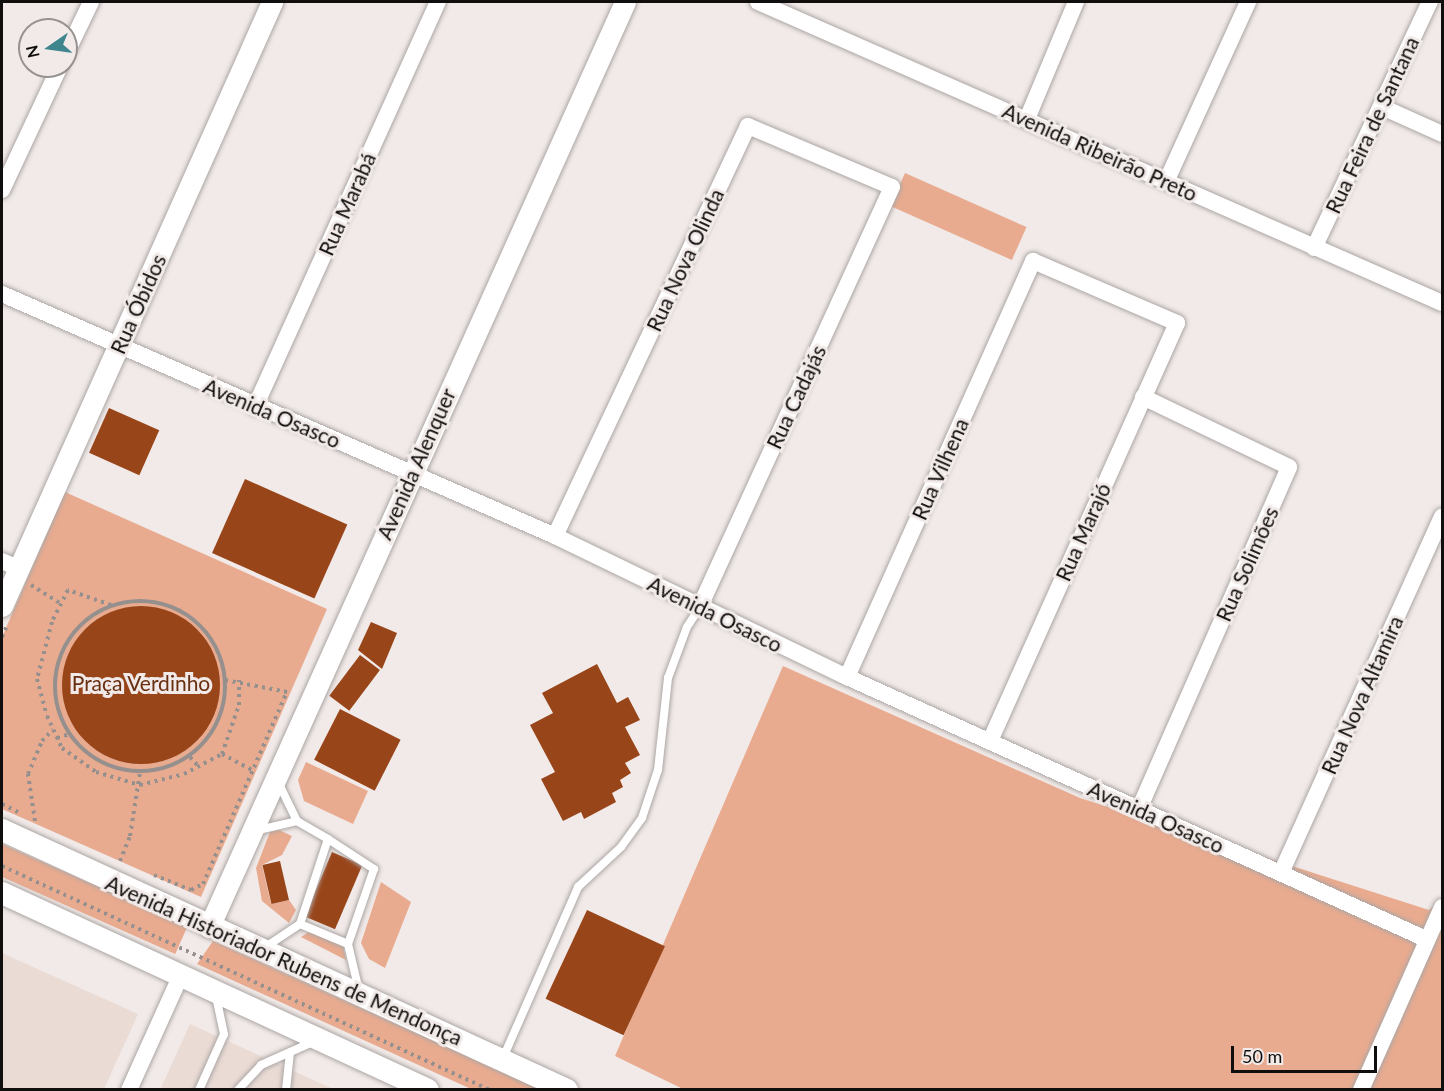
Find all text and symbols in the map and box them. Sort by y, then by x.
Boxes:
north arrow [18,18,78,78]
street label: Rua Feira de Santana [1320,33,1424,217]
text: N [21,44,43,60]
street label: Avenida Ribeirão Preto [999,98,1201,206]
street label: Rua Marabá [313,149,381,259]
street label: Rua Nova Olinda [641,185,729,335]
street label: Rua Óbidos [105,250,171,358]
street label: Rua Cadajás [761,341,831,453]
street label: Avenida Osasco [200,373,344,453]
street label: Avenida Alenquer [371,384,461,544]
street label: Rua Vilhena [906,414,974,524]
street label: Rua Marajó [1050,479,1116,585]
street label: Rua Solimões [1211,503,1283,625]
street label: Avenida Osasco [644,571,786,657]
street label: Rua Nova Altamira [1316,612,1408,778]
park label: Praça Verdinho [71,670,211,696]
street label: Avenida Osasco [1084,776,1228,858]
street label: Avenida Historiador Rubens de Mendonça [102,870,466,1050]
scale bar [1234,1034,1380,1072]
text: 50 m [1242,1045,1282,1067]

